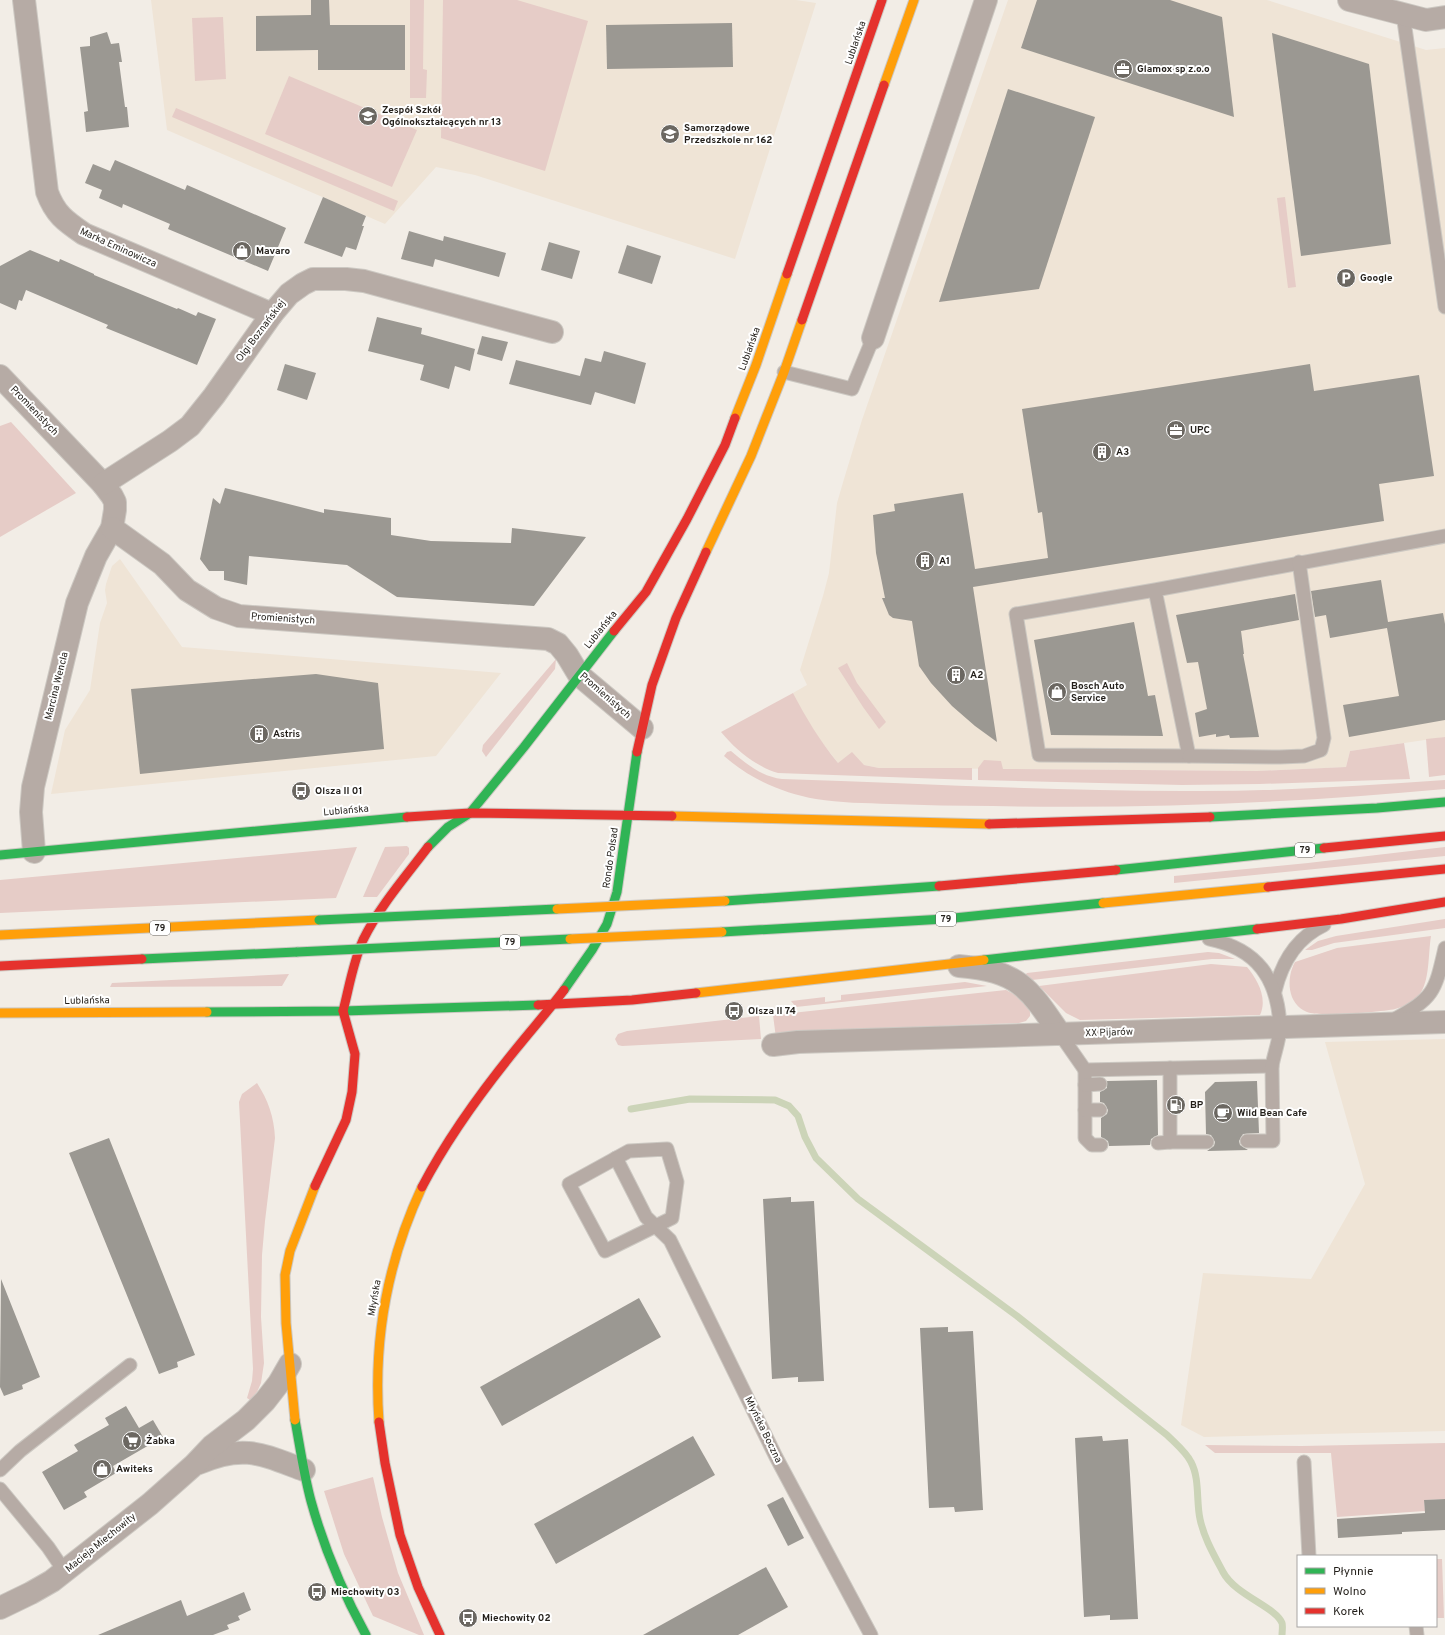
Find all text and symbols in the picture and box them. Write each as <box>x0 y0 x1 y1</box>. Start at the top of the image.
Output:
street label: Lublańska <box>842 19 870 67</box>
office icon: Glamox sp z.o.o <box>1112 58 1134 80</box>
place label: Glamox sp z.o.o <box>1137 63 1210 76</box>
place label: Zespół Szkół Ogólnokształcących nr 13 <box>382 104 501 129</box>
school or university icon: Zespół Szkół Ogólnokształcących nr 13 <box>357 105 379 127</box>
place label: Samorządowe Przedszkole nr 162 <box>684 122 772 147</box>
school or university icon: Samorządowe Przedszkole nr 162 <box>659 123 681 145</box>
street label: Marka Eminowicza <box>78 225 158 271</box>
shop icon: Mavaro <box>231 240 253 262</box>
place label: Mavaro <box>256 245 290 258</box>
parking icon: Google <box>1335 267 1357 289</box>
place label: Google <box>1360 272 1393 285</box>
street label: Olgi Boznańskiej <box>233 297 289 365</box>
street label: Lublańska <box>736 325 764 373</box>
street label: Promienistych <box>7 383 61 439</box>
office icon: UPC <box>1165 419 1187 441</box>
place label: UPC <box>1190 424 1210 437</box>
building icon: A3 <box>1091 441 1113 463</box>
place label: A3 <box>1116 446 1129 459</box>
building icon: A1 <box>914 550 936 572</box>
place label: A1 <box>939 555 950 568</box>
street label: Lublańska <box>582 608 620 652</box>
street label: Promienistych <box>251 610 315 628</box>
street label: Marcina Wencla <box>42 651 72 721</box>
building icon: A2 <box>945 664 967 686</box>
place label: A2 <box>970 669 983 682</box>
street label: Promienistych <box>577 670 633 722</box>
place label: Bosch Auto Service <box>1071 680 1125 705</box>
shop icon: Bosch Auto Service <box>1046 681 1068 703</box>
building icon: Astris <box>248 723 270 745</box>
place label: Astris <box>273 728 300 741</box>
bus stop icon: Olsza II 01 <box>290 780 312 802</box>
place label: Olsza II 01 <box>315 785 362 798</box>
street label: Lublańska <box>323 803 369 819</box>
street label: Rondo Polsad <box>600 827 622 889</box>
road number: 79 <box>1295 843 1315 857</box>
road number: 79 <box>936 912 956 926</box>
road number: 79 <box>150 921 170 935</box>
road number: 79 <box>500 935 520 949</box>
street label: Lublańska <box>64 994 110 1008</box>
bus stop icon: Olsza II 74 <box>723 1000 745 1022</box>
place label: Olsza II 74 <box>748 1005 796 1018</box>
street label: XX Pijarów <box>1085 1026 1133 1040</box>
fuel station icon: BP <box>1165 1094 1187 1116</box>
place label: BP <box>1190 1099 1204 1112</box>
cafe icon: Wild Bean Cafe <box>1212 1102 1234 1124</box>
place label: Wild Bean Cafe <box>1237 1107 1307 1120</box>
street label: Młyńska <box>365 1279 385 1317</box>
street label: Młyńska Boczna <box>741 1395 785 1465</box>
supermarket icon: Żabka <box>121 1430 143 1452</box>
place label: Żabka <box>146 1434 175 1448</box>
shop icon: Awiteks <box>91 1458 113 1480</box>
place label: Awiteks <box>116 1463 153 1476</box>
street label: Macieja Miechowity <box>63 1511 139 1575</box>
legend <box>1297 1555 1437 1627</box>
text: Płynnie <box>1333 1564 1373 1580</box>
bus stop icon: Miechowity 03 <box>306 1581 328 1603</box>
text: Wolno <box>1333 1584 1367 1600</box>
place label: Miechowity 03 <box>331 1586 399 1599</box>
text: Korek <box>1333 1604 1364 1620</box>
bus stop icon: Miechowity 02 <box>457 1607 479 1629</box>
place label: Miechowity 02 <box>482 1612 551 1625</box>

